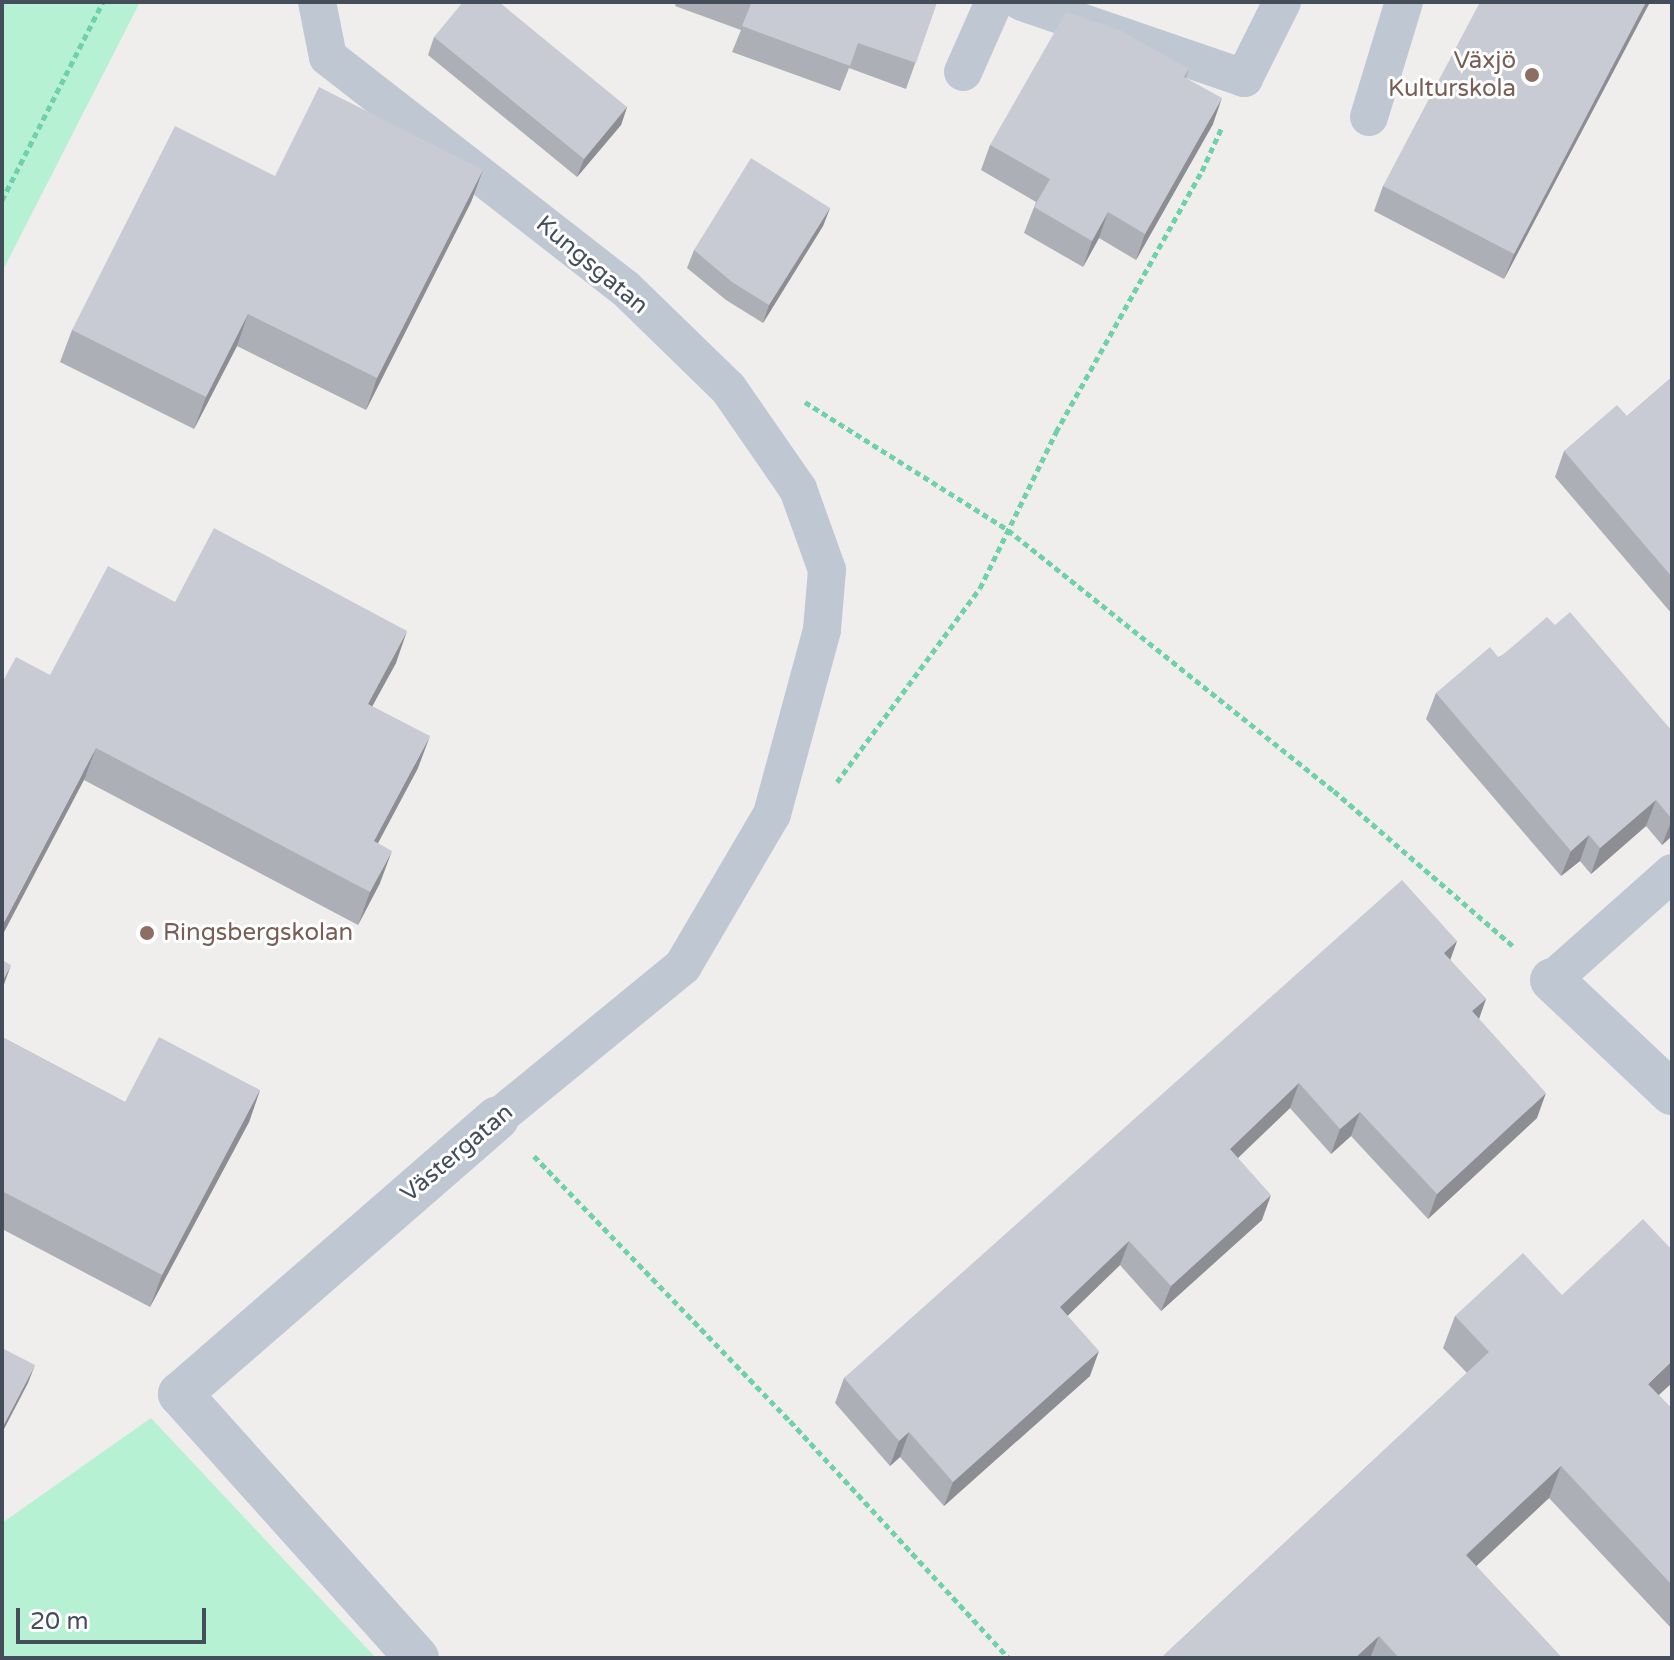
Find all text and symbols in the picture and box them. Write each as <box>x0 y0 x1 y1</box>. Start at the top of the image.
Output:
place label: Växjö Kulturskola <box>1388 47 1516 103</box>
marker: Växjö Kulturskola <box>1523 66 1541 84</box>
street label: Kungsgatan <box>530 210 654 320</box>
place label: Ringsbergskolan <box>163 919 353 947</box>
marker: Ringsbergskolan <box>138 924 156 942</box>
street label: Västergatan <box>395 1098 519 1208</box>
scale bar <box>20 1592 210 1642</box>
text: 20 m <box>30 1607 88 1636</box>

